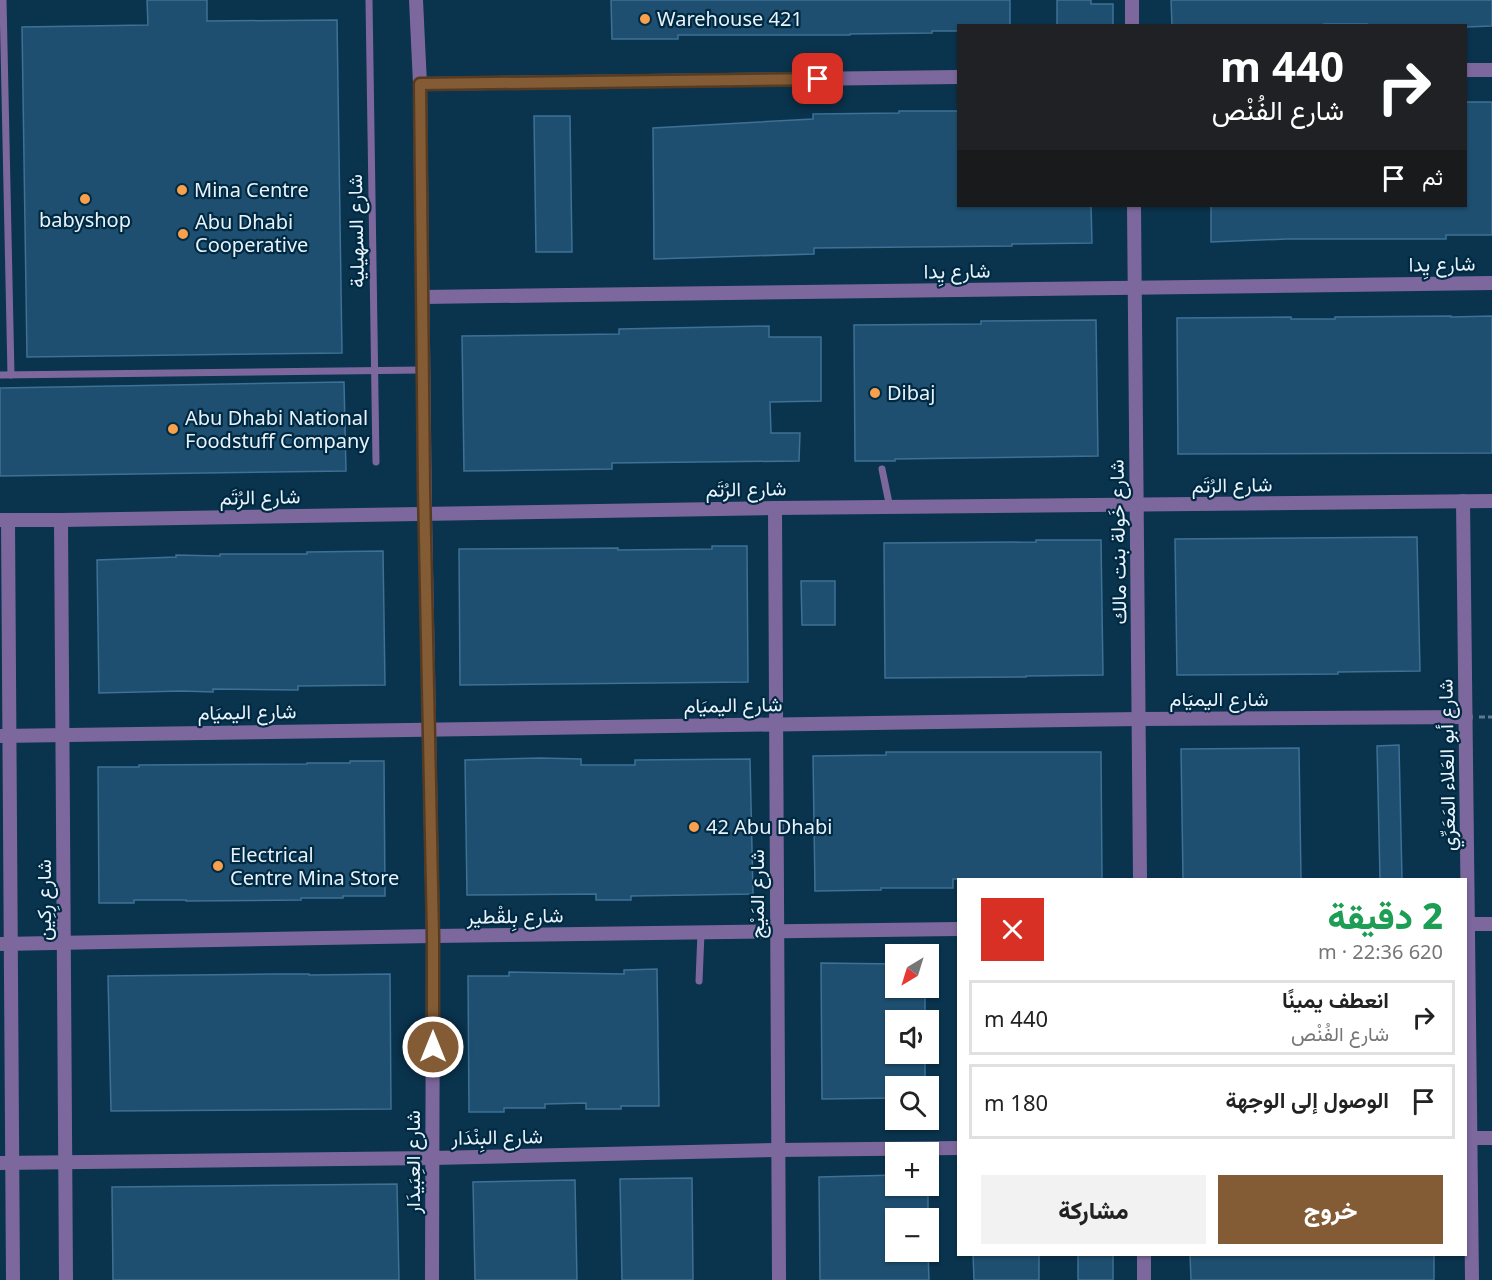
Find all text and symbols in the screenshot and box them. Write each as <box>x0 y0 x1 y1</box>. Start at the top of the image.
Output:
place label: Warehouse 421 <box>657 5 803 32</box>
marker: Warehouse 421 <box>638 12 652 26</box>
text: 440 m <box>1220 37 1344 94</box>
icon: right <box>1365 48 1443 126</box>
pin <box>792 53 843 104</box>
icon: arrive <box>801 62 834 95</box>
text: شارع الفُنْص <box>1212 91 1344 128</box>
text: ثم <box>1422 161 1443 191</box>
icon: arrive <box>1377 162 1410 195</box>
street label: شارع السهيلية <box>341 174 371 288</box>
place label: Mina Centre <box>194 176 309 203</box>
marker: Mina Centre <box>175 183 189 197</box>
marker: babyshop <box>78 192 92 206</box>
place label: babyshop <box>39 206 131 233</box>
place label: Abu Dhabi Cooperative <box>195 208 308 258</box>
marker: Abu Dhabi Cooperative <box>176 227 190 241</box>
street label: شارع يِدا <box>1408 249 1476 280</box>
street label: شارع يِدا <box>923 256 991 287</box>
place label: Dibaj <box>887 379 935 406</box>
marker: Dibaj <box>868 386 882 400</box>
place label: Abu Dhabi National Foodstuff Company <box>185 404 370 454</box>
marker: Abu Dhabi National Foodstuff Company <box>166 422 180 436</box>
street label: شارع خَولة بنت مالك <box>1103 459 1133 625</box>
street label: شارع الرُتَم <box>1191 470 1273 500</box>
street label: شارع الرُتَم <box>705 474 787 504</box>
street label: شارع الرُتَم <box>219 482 301 512</box>
street label: شارع أبو العَلاء المَعَرِّي <box>1431 679 1466 851</box>
street label: شارع اليميَام <box>1170 685 1268 713</box>
street label: شارع اليميَام <box>683 690 783 720</box>
street label: شارع اليميَام <box>197 697 297 727</box>
place label: 42 Abu Dhabi <box>706 813 832 840</box>
marker: 42 Abu Dhabi <box>687 820 701 834</box>
place label: Electrical Centre Mina Store <box>230 841 399 891</box>
street label: شارع المَيْج <box>743 849 771 939</box>
street label: شارع رِكِين <box>30 859 60 941</box>
marker: Electrical Centre Mina Store <box>211 859 225 873</box>
text: 2 دقيقة <box>1328 891 1443 940</box>
button: close <box>981 898 1044 961</box>
street label: شارع بِلقْطير <box>465 901 564 932</box>
text: 620 m · 22:36 <box>1318 938 1443 965</box>
north arrow <box>885 944 939 998</box>
map controls <box>885 944 939 1262</box>
text: انعطف يمينًا <box>1282 984 1389 1014</box>
icon: right <box>1407 1001 1440 1034</box>
text: 440 m <box>984 1003 1048 1033</box>
button: sound <box>885 1010 939 1064</box>
position arrow <box>401 1015 465 1079</box>
text: شارع الفُنْص <box>1291 1020 1389 1047</box>
button: search <box>885 1076 939 1130</box>
text: الوصول إلى الوجهة <box>1225 1084 1389 1114</box>
icon: arrive <box>1407 1085 1440 1118</box>
text: 180 m <box>984 1087 1048 1117</box>
street label: شارع العِبَيدَار <box>399 1110 427 1215</box>
street label: شارع البِنْدَار <box>450 1122 543 1153</box>
button: + <box>885 1142 939 1196</box>
button: مشاركة <box>981 1175 1206 1244</box>
button: خروج <box>1218 1175 1443 1244</box>
button: − <box>885 1208 939 1262</box>

